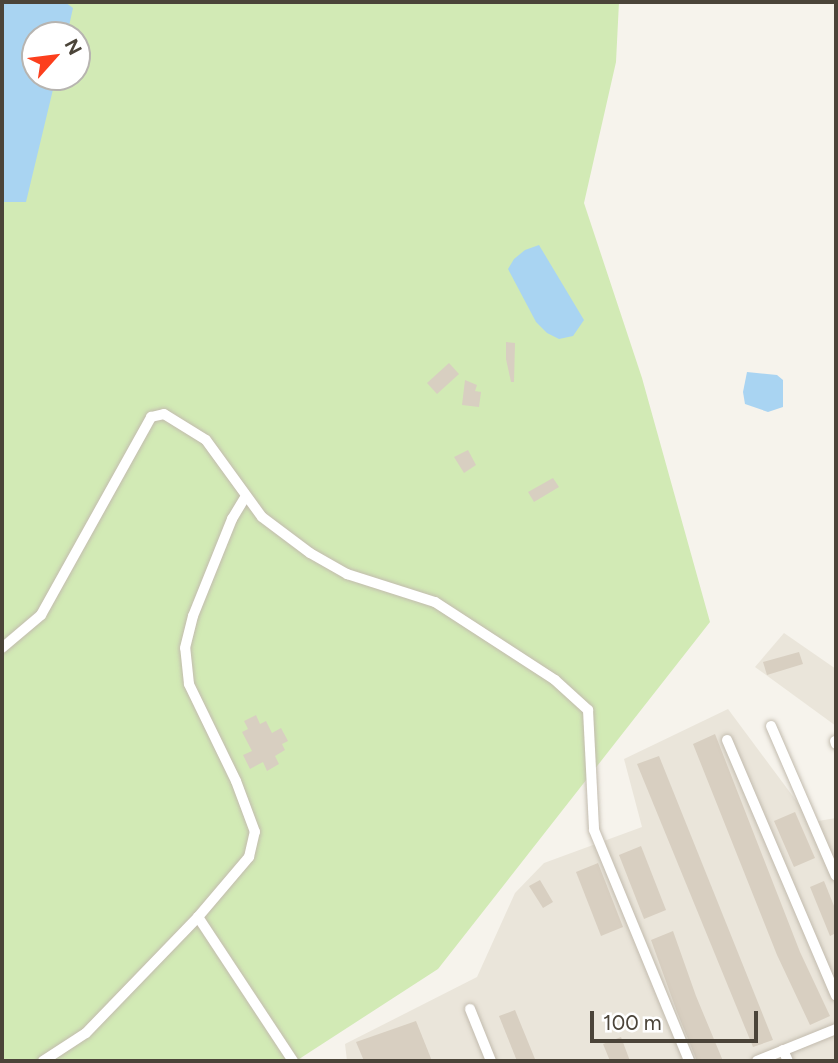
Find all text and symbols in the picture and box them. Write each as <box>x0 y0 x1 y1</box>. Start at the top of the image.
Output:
north arrow <box>21 21 91 91</box>
text: N <box>60 35 87 59</box>
scale bar <box>593 996 761 1040</box>
text: 100 m <box>603 1010 662 1035</box>

